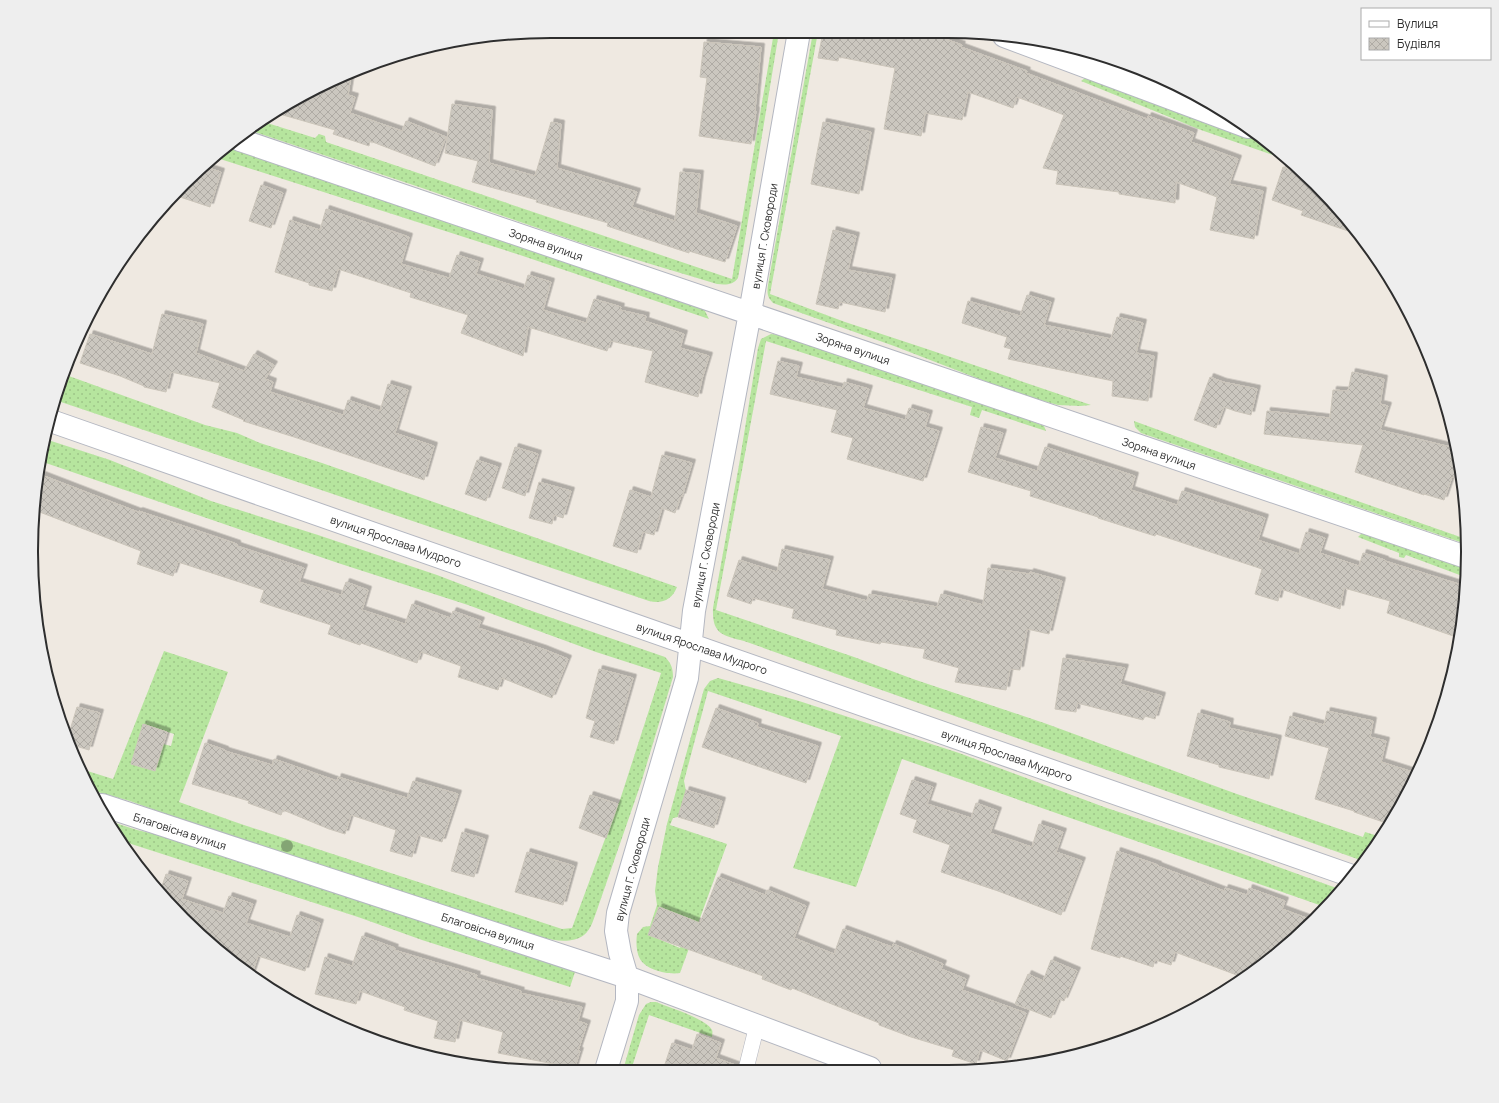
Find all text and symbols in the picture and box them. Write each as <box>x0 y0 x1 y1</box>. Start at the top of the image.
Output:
legend <box>1361 8 1491 60</box>
text: Вулиця <box>1397 15 1438 32</box>
text: Будівля <box>1397 35 1440 52</box>
street label: вулиця Г. Сковороди <box>747 182 781 290</box>
street label: Зоряна вулиця <box>507 224 585 264</box>
street label: Зоряна вулиця <box>814 328 892 368</box>
street label: Зоряна вулиця <box>1120 433 1198 473</box>
street label: вулиця Г. Сковороди <box>687 501 723 609</box>
street label: вулиця Ярослава Мудрого <box>329 512 464 571</box>
street label: вулиця Ярослава Мудрого <box>635 619 770 678</box>
street label: вулиця Ярослава Мудрого <box>940 726 1075 785</box>
street label: Благовісна вулиця <box>132 809 228 853</box>
street label: вулиця Г. Сковороди <box>611 815 653 923</box>
street label: Благовісна вулиця <box>440 909 536 953</box>

